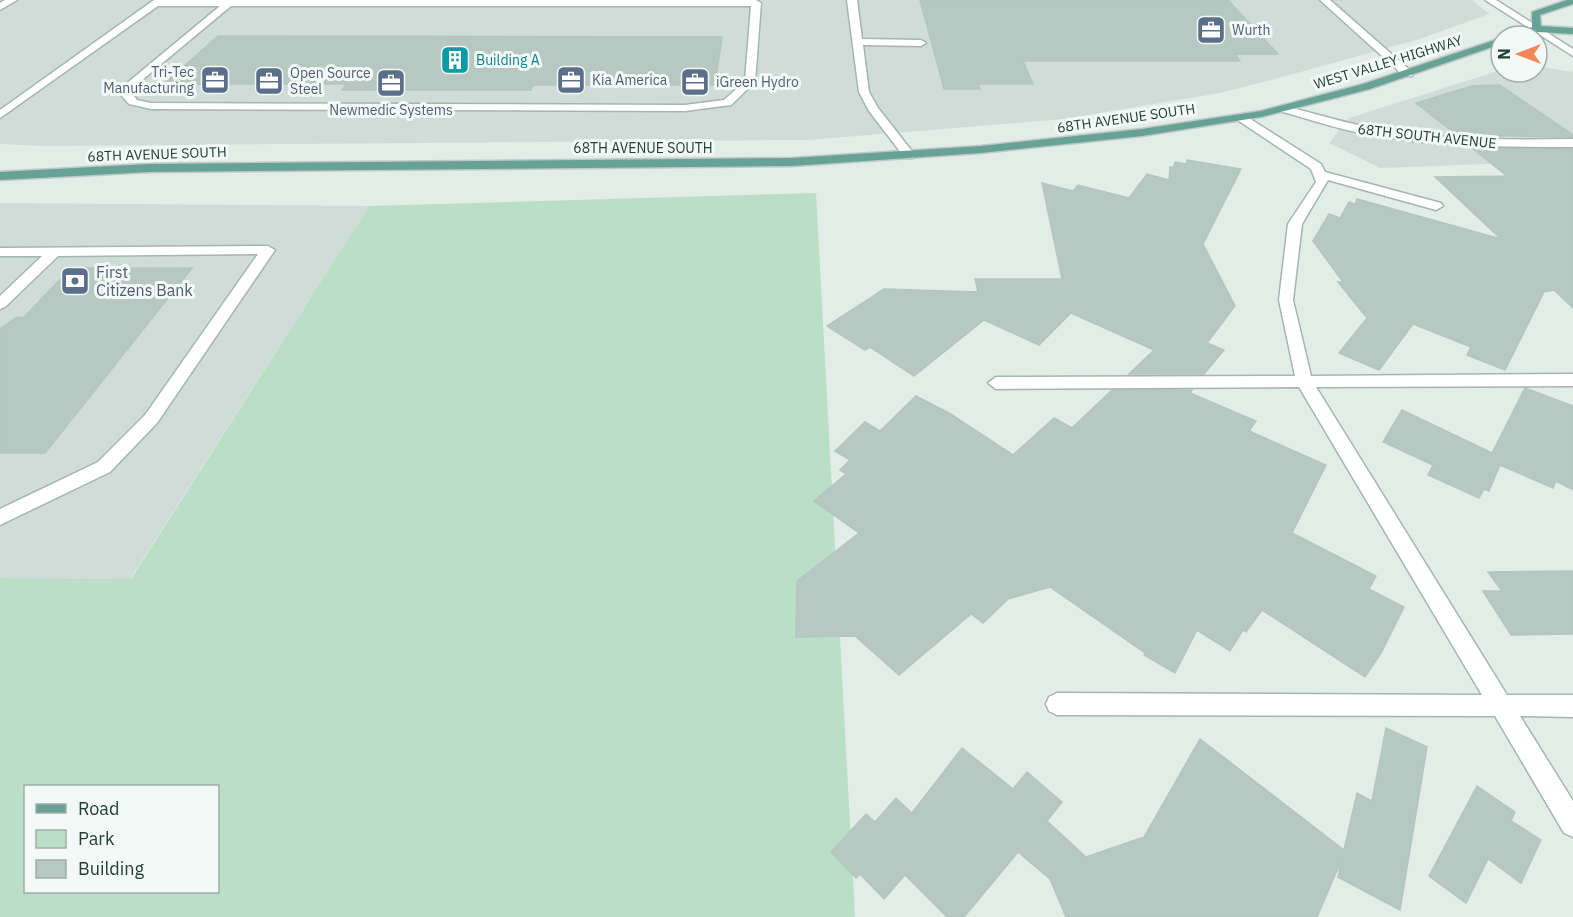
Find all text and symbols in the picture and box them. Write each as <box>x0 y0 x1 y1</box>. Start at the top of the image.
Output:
office icon: Wurth <box>1195 14 1227 46</box>
place label: Wurth <box>1232 21 1270 39</box>
north arrow <box>1489 24 1549 84</box>
street label: WEST VALLEY HIGHWAY <box>1312 31 1465 93</box>
building icon: Building A <box>439 44 471 76</box>
text: N <box>1494 48 1514 60</box>
place label: Building A <box>476 51 540 69</box>
place label: Tri-Tec Manufacturing <box>103 63 195 97</box>
office icon: Tri-Tec Manufacturing <box>199 64 231 96</box>
place label: Open Source Steel <box>290 64 371 98</box>
office icon: Kia America <box>555 64 587 96</box>
office icon: Open Source Steel <box>253 65 285 97</box>
office icon: iGreen Hydro <box>679 66 711 98</box>
office icon: Newmedic Systems <box>375 67 407 99</box>
place label: Kia America <box>592 71 668 89</box>
place label: iGreen Hydro <box>716 73 799 91</box>
street label: 68TH AVENUE SOUTH <box>1056 99 1196 137</box>
place label: Newmedic Systems <box>329 101 453 119</box>
street label: 68TH SOUTH AVENUE <box>1357 120 1497 152</box>
street label: 68TH AVENUE SOUTH <box>573 139 713 157</box>
street label: 68TH AVENUE SOUTH <box>87 143 227 165</box>
place label: First Citizens Bank <box>96 262 193 300</box>
bank icon: First Citizens Bank <box>59 265 91 297</box>
legend <box>24 785 219 893</box>
text: Road <box>78 797 119 820</box>
text: Park <box>78 827 115 850</box>
text: Building <box>78 857 145 880</box>

